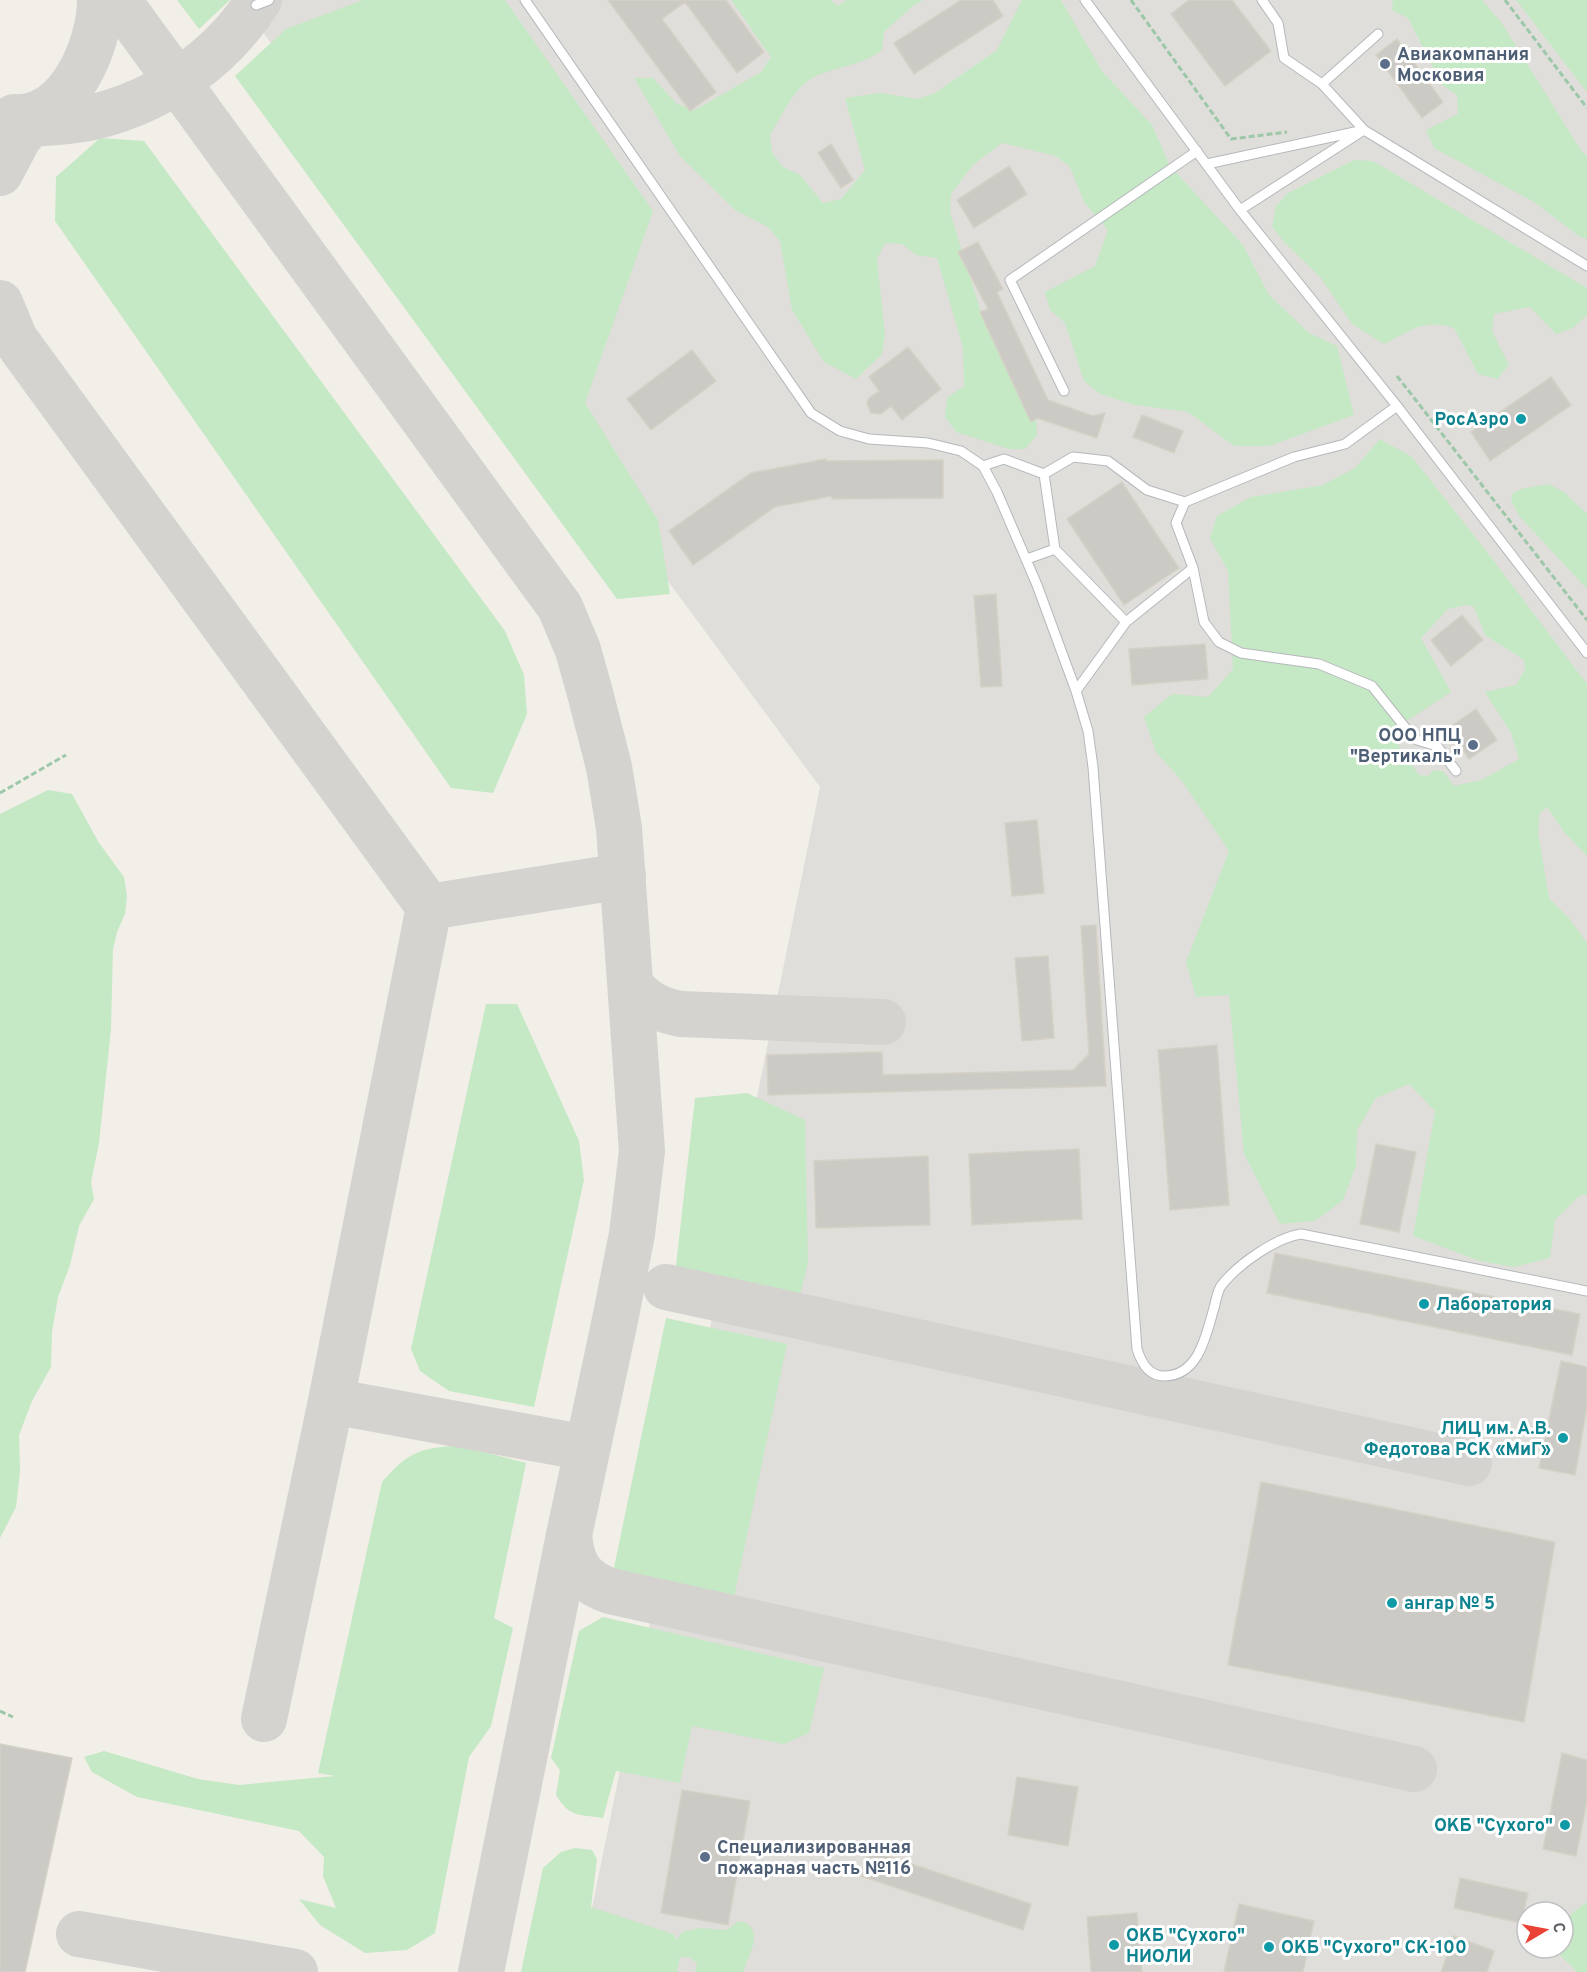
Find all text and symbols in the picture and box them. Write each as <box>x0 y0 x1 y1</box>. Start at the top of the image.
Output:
place label: Авиакомпания Московия <box>1397 44 1529 88</box>
marker: Авиакомпания Московия <box>1378 57 1392 71</box>
place label: РосАэро <box>1434 409 1509 432</box>
marker: РосАэро <box>1514 412 1528 426</box>
place label: ООО НПЦ "Вертикаль" <box>1350 725 1461 769</box>
marker: ООО НПЦ "Вертикаль" <box>1466 738 1480 752</box>
place label: Лаборатория <box>1436 1294 1552 1317</box>
marker: Лаборатория <box>1417 1297 1431 1311</box>
place label: ЛИЦ им. А.В. Федотова РСК «МиГ» <box>1364 1418 1551 1462</box>
marker: ЛИЦ им. А.В. Федотова РСК «МиГ» <box>1556 1431 1570 1445</box>
place label: ангар № 5 <box>1404 1593 1495 1616</box>
marker: ангар № 5 <box>1385 1596 1399 1610</box>
place label: ОКБ "Сухого" <box>1434 1815 1553 1838</box>
marker: ОКБ "Сухого" <box>1558 1818 1572 1832</box>
place label: Специализированная пожарная часть №116 <box>717 1837 911 1881</box>
marker: Специализированная пожарная часть №116 <box>698 1850 712 1864</box>
north arrow <box>1515 1900 1575 1960</box>
text: С <box>1547 1921 1569 1935</box>
place label: ОКБ "Сухого" НИОЛИ <box>1126 1925 1245 1969</box>
place label: ОКБ "Сухого" СК-100 <box>1281 1937 1467 1960</box>
marker: ОКБ "Сухого" НИОЛИ <box>1107 1938 1121 1952</box>
marker: ОКБ "Сухого" СК-100 <box>1262 1940 1276 1954</box>

